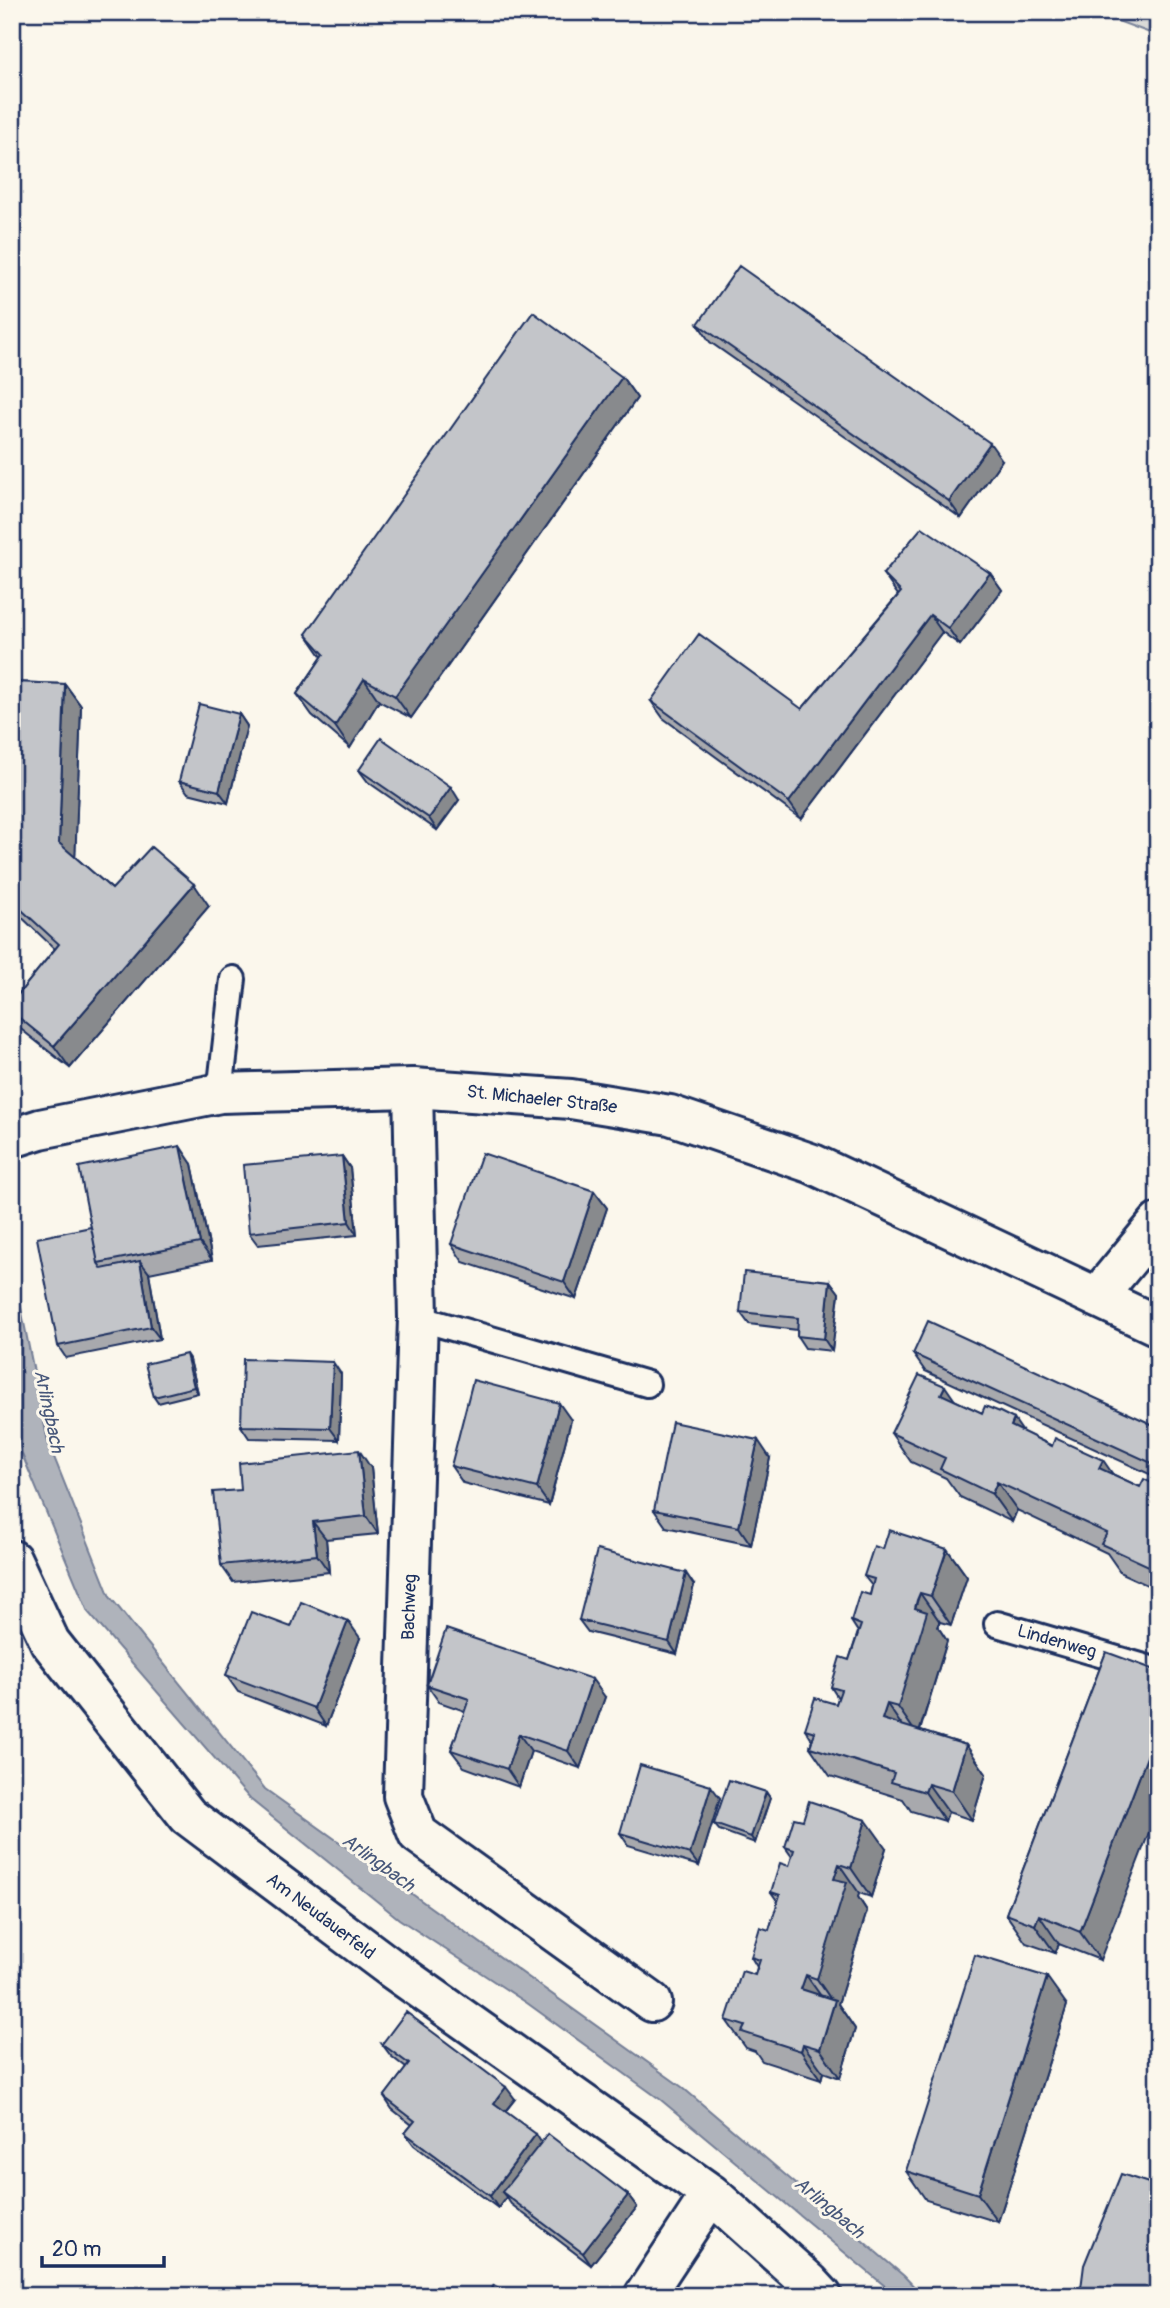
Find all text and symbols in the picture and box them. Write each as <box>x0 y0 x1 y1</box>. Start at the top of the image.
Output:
street label: St. Michaeler Straße <box>466 1080 619 1119</box>
water label: Arlingbach <box>29 1368 70 1456</box>
street label: Bachweg <box>397 1574 422 1641</box>
street label: Lindenweg <box>1015 1619 1099 1664</box>
water label: Arlingbach <box>337 1828 420 1898</box>
street label: Am Neudauerfeld <box>262 1868 380 1965</box>
water label: Arlingbach <box>790 2172 870 2245</box>
scale bar <box>42 2224 164 2268</box>
text: 20 m <box>52 2236 101 2263</box>

